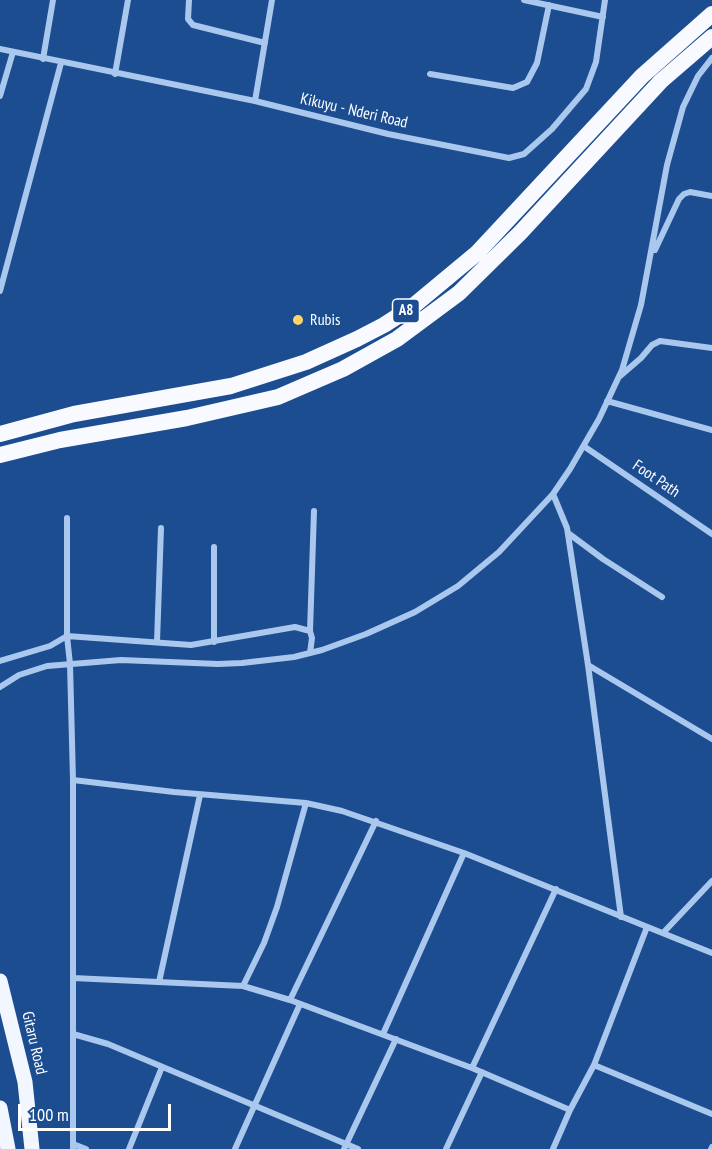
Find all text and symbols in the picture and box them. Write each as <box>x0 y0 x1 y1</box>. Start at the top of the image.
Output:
street label: Kikuyu - Nderi Road <box>298 89 410 133</box>
road number: A8 <box>392 299 420 323</box>
place label: Rubis <box>310 310 340 330</box>
marker: Rubis <box>291 313 305 327</box>
street label: Foot Path <box>629 456 683 502</box>
street label: Gitaru Road <box>17 1010 51 1076</box>
scale bar <box>21 1092 174 1130</box>
text: 100 m <box>29 1103 69 1126</box>

